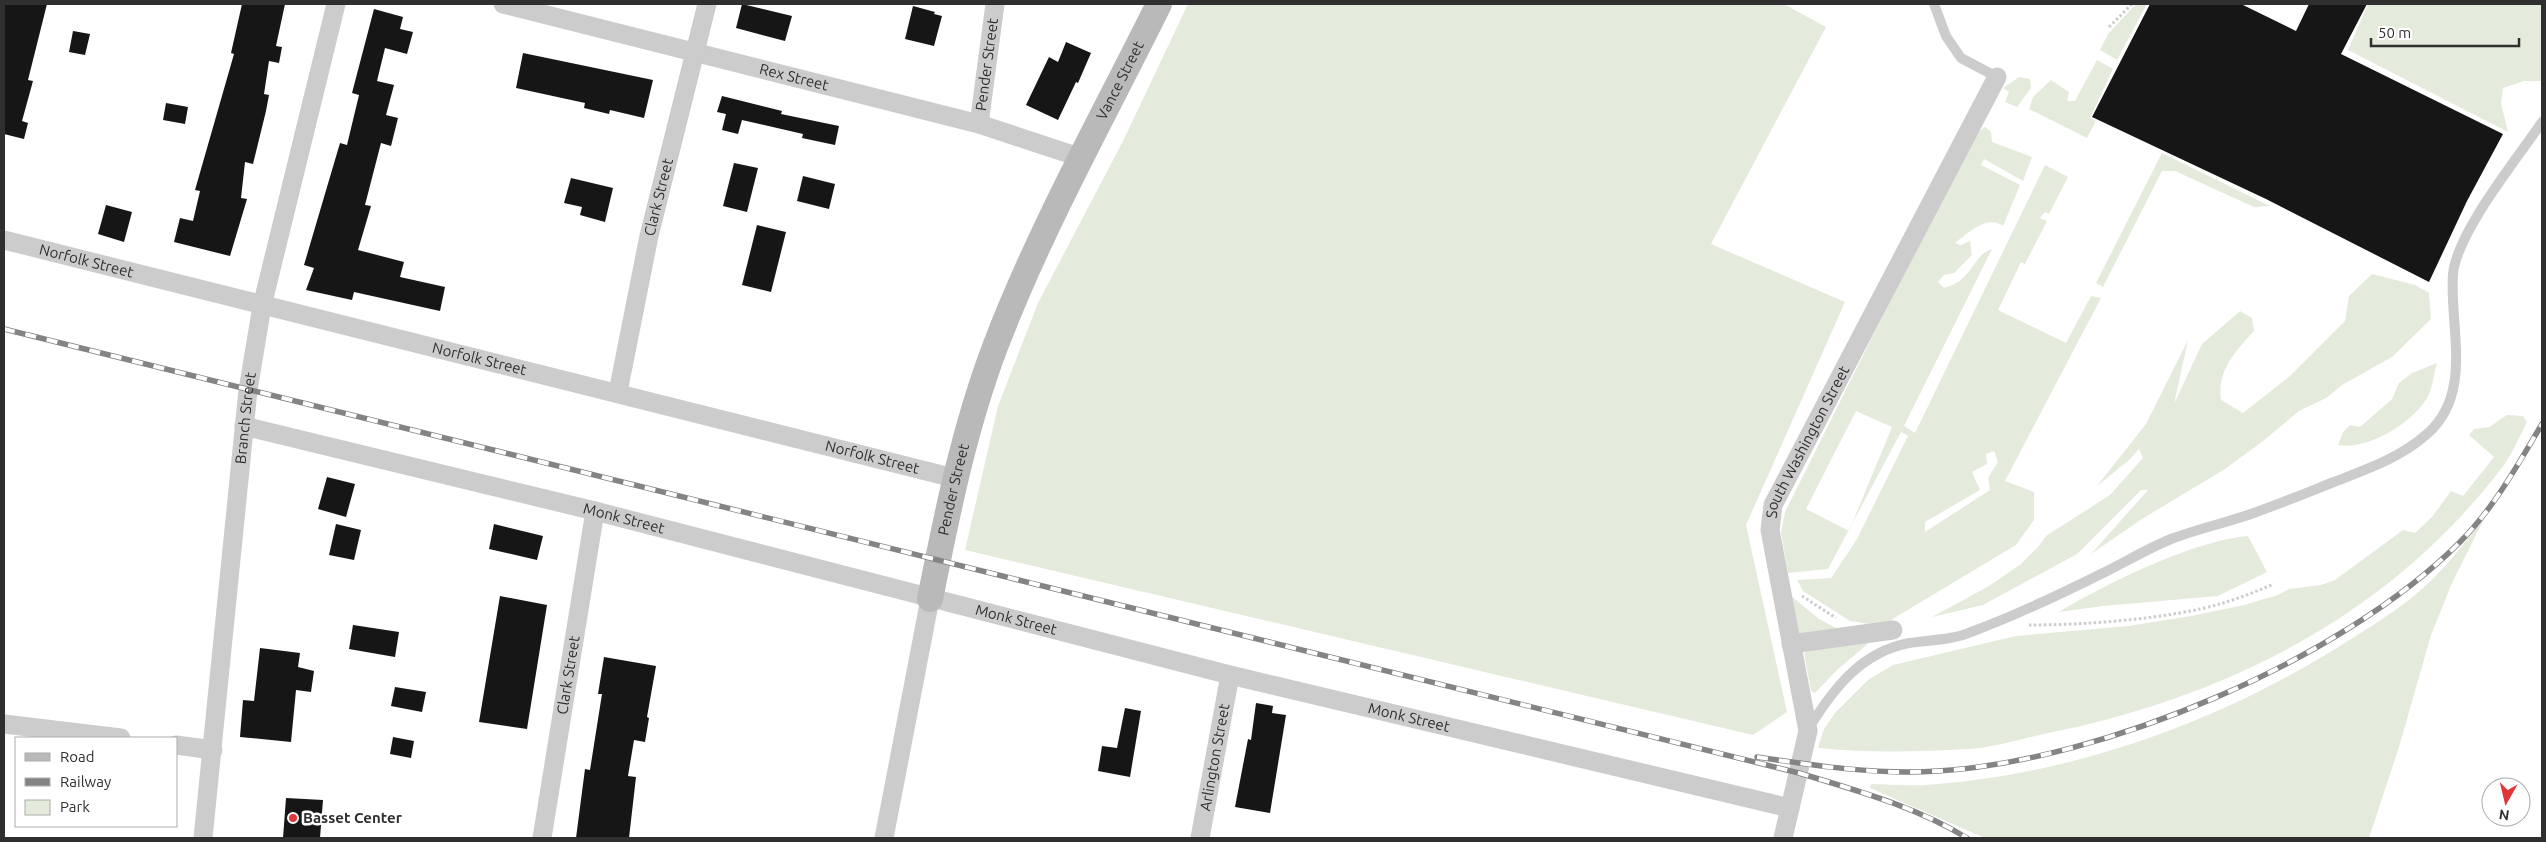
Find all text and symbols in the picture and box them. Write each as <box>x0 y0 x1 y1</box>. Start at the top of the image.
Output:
scale bar <box>2371 15 2518 47</box>
street label: Pender Street <box>972 17 1001 112</box>
text: 50 m <box>2378 24 2411 41</box>
street label: Vance Street <box>1093 38 1147 123</box>
street label: Rex Street <box>758 60 830 94</box>
street label: Clark Street <box>640 156 676 238</box>
street label: Norfolk Street <box>38 240 135 281</box>
street label: Norfolk Street <box>431 339 528 378</box>
street label: South Washington Street <box>1762 363 1852 519</box>
street label: Branch Street <box>232 371 259 465</box>
street label: Norfolk Street <box>824 437 921 477</box>
street label: Pender Street <box>934 442 972 537</box>
street label: Monk Street <box>582 499 667 537</box>
street label: Monk Street <box>974 601 1059 638</box>
street label: Clark Street <box>553 634 583 716</box>
street label: Monk Street <box>1367 699 1452 735</box>
street label: Arlington Street <box>1196 702 1233 812</box>
legend <box>15 737 178 827</box>
text: Road <box>60 748 95 765</box>
text: Railway <box>60 773 111 790</box>
north arrow <box>2481 777 2531 827</box>
text: Park <box>60 798 90 815</box>
text: N <box>2498 806 2510 824</box>
place label: Basset Center <box>303 809 403 826</box>
marker: Basset Center <box>287 812 299 824</box>

